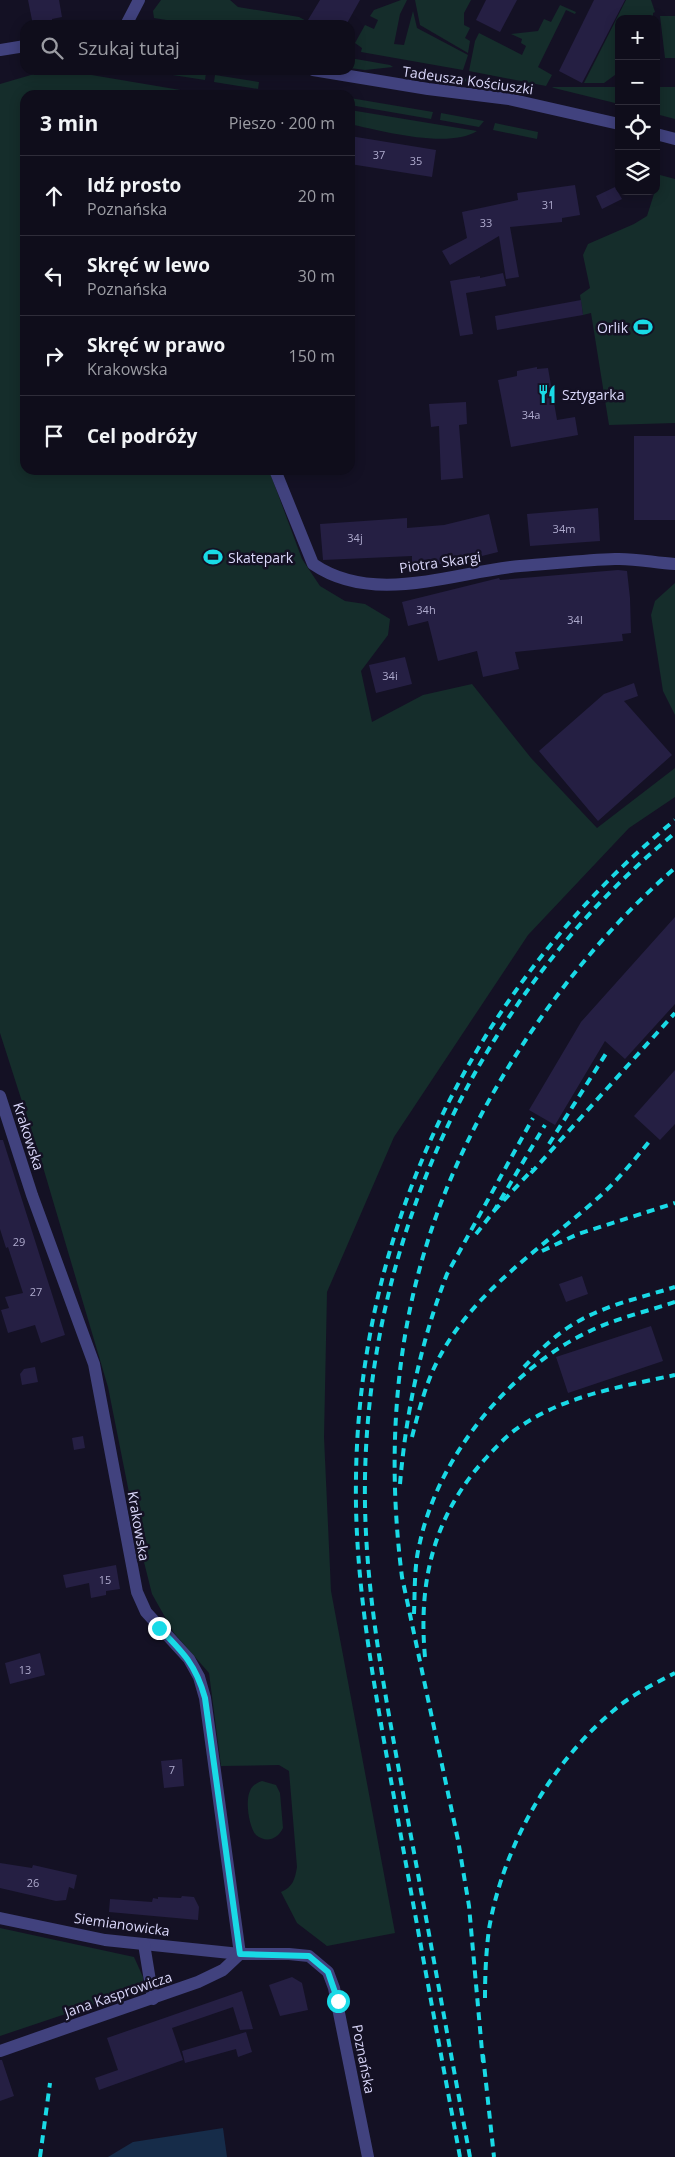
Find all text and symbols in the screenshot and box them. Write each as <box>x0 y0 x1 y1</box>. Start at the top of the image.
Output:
map controls <box>615 15 660 195</box>
button: + <box>615 15 660 60</box>
search box <box>20 20 355 75</box>
icon: search <box>38 34 66 62</box>
text: Szukaj tutaj <box>78 35 180 61</box>
button: − <box>615 60 660 105</box>
street label: Tadeusza Kościuszki <box>401 61 535 99</box>
button: locate <box>615 105 660 150</box>
text: 3 min <box>40 109 98 137</box>
text: Pieszo · 200 m <box>229 112 335 134</box>
house number: 37 <box>373 147 385 162</box>
button: layers <box>615 150 660 195</box>
house number: 35 <box>410 153 422 168</box>
text: Idź prosto <box>87 172 181 198</box>
icon: ahead <box>40 182 68 210</box>
text: 20 m <box>298 185 335 207</box>
house number: 31 <box>542 197 554 212</box>
text: Poznańska <box>87 198 167 220</box>
house number: 33 <box>480 215 492 230</box>
text: Skręć w lewo <box>87 252 210 278</box>
icon: left <box>40 262 68 290</box>
text: 30 m <box>298 265 335 287</box>
text: Poznańska <box>87 278 167 300</box>
sports icon: Orlik <box>632 316 654 338</box>
place label: Orlik <box>597 318 629 337</box>
text: Skręć w prawo <box>87 332 225 358</box>
icon: right <box>40 342 68 370</box>
text: 150 m <box>289 345 335 367</box>
text: Krakowska <box>87 358 168 380</box>
restaurant icon: Sztygarka <box>536 383 558 405</box>
place label: Sztygarka <box>562 385 624 404</box>
house number: 34a <box>522 407 540 422</box>
icon: arrive <box>40 422 68 450</box>
text: Cel podróży <box>87 423 197 449</box>
house number: 34m <box>553 521 575 536</box>
house number: 34j <box>347 530 363 545</box>
sports icon: Skatepark <box>202 546 224 568</box>
street label: Piotra Skargi <box>398 547 482 577</box>
place label: Skatepark <box>228 548 294 567</box>
house number: 34h <box>416 602 436 617</box>
house number: 34l <box>567 612 583 627</box>
house number: 34i <box>382 668 398 683</box>
street label: Krakowska <box>9 1100 49 1172</box>
house number: 29 <box>13 1234 25 1249</box>
house number: 27 <box>30 1284 42 1299</box>
street label: Krakowska <box>124 1490 154 1562</box>
house number: 15 <box>99 1572 111 1587</box>
route end <box>148 1617 171 1640</box>
house number: 13 <box>19 1662 31 1677</box>
house number: 7 <box>169 1762 175 1777</box>
house number: 26 <box>27 1875 39 1890</box>
street label: Siemianowicka <box>73 1908 171 1940</box>
street label: Jana Kasprowicza <box>60 1967 174 2022</box>
route start <box>327 1990 350 2013</box>
street label: Poznańska <box>348 2023 380 2095</box>

